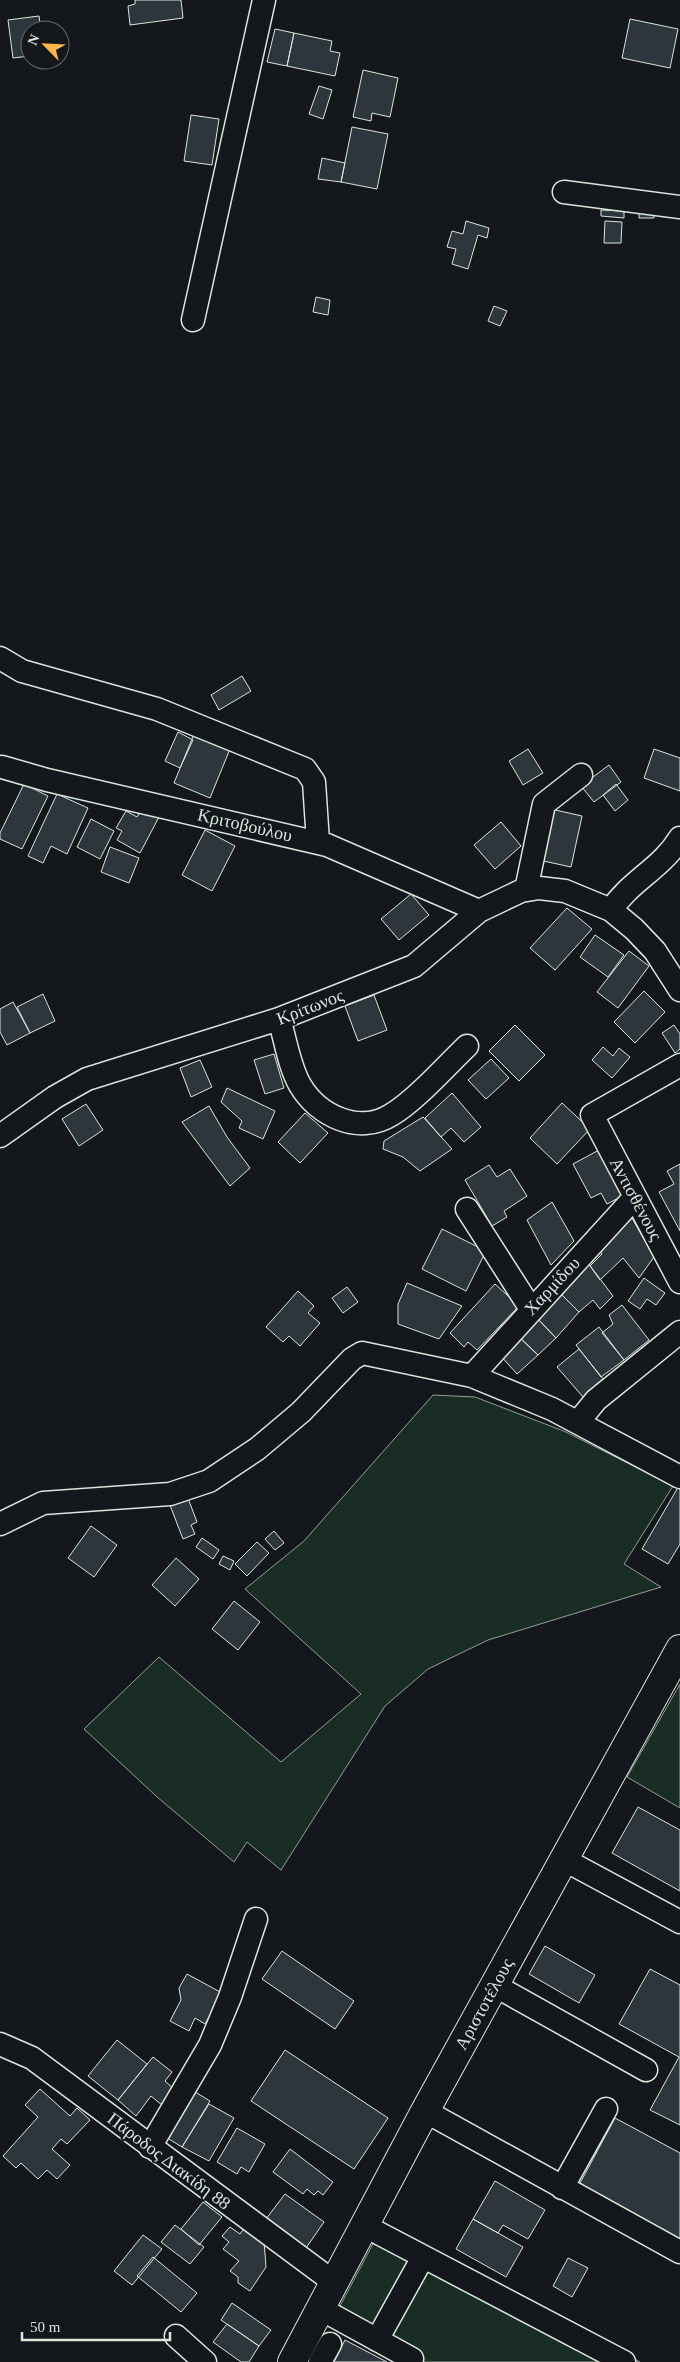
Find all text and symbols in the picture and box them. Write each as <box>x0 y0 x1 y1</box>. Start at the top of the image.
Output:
north arrow <box>20 20 70 70</box>
text: N <box>25 32 42 48</box>
street label: Κριτοβούλου <box>196 804 294 846</box>
street label: Κρίτωνος <box>274 985 346 1029</box>
street label: Αντισθένους <box>606 1154 666 1244</box>
street label: Χαρμίδου <box>520 1253 584 1319</box>
street label: Αριστοτέλους <box>451 1955 517 2053</box>
street label: Πάροδος Διακίδη 88 <box>104 2108 234 2214</box>
scale bar <box>22 2310 170 2342</box>
text: 50 m <box>30 2319 61 2335</box>

